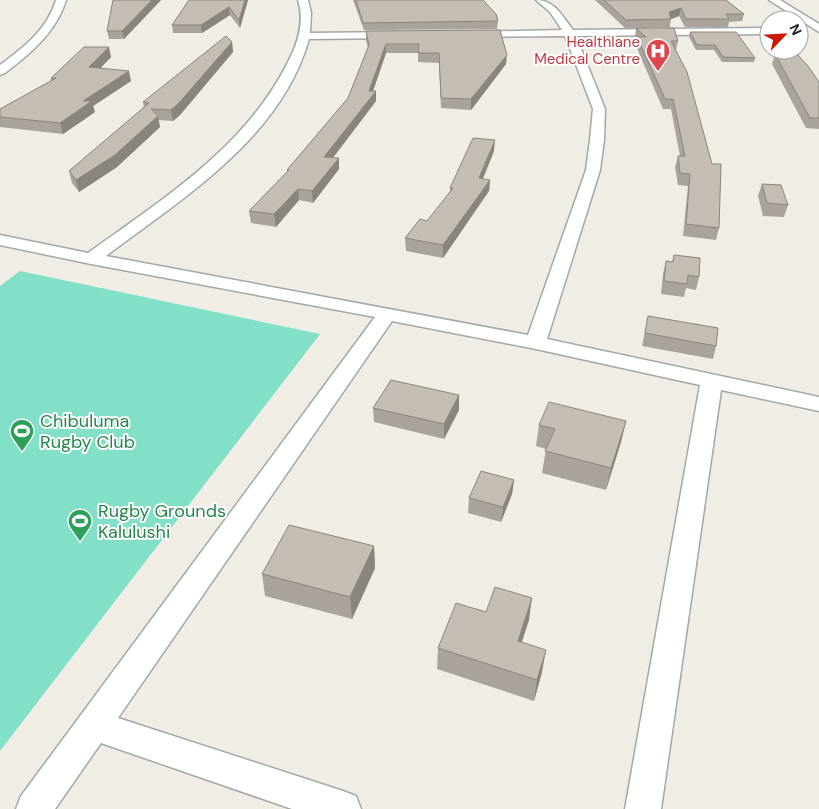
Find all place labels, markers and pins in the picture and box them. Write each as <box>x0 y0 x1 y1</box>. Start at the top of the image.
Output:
place label: Healthlane Medical Centre <box>534 32 640 69</box>
hospital icon: Healthlane Medical Centre <box>645 38 671 72</box>
place label: Chibuluma Rugby Club <box>40 409 135 454</box>
sports icon: Chibuluma Rugby Club <box>9 418 35 452</box>
place label: Rugby Grounds Kalulushi <box>98 499 226 544</box>
sports icon: Rugby Grounds Kalulushi <box>67 508 93 542</box>

